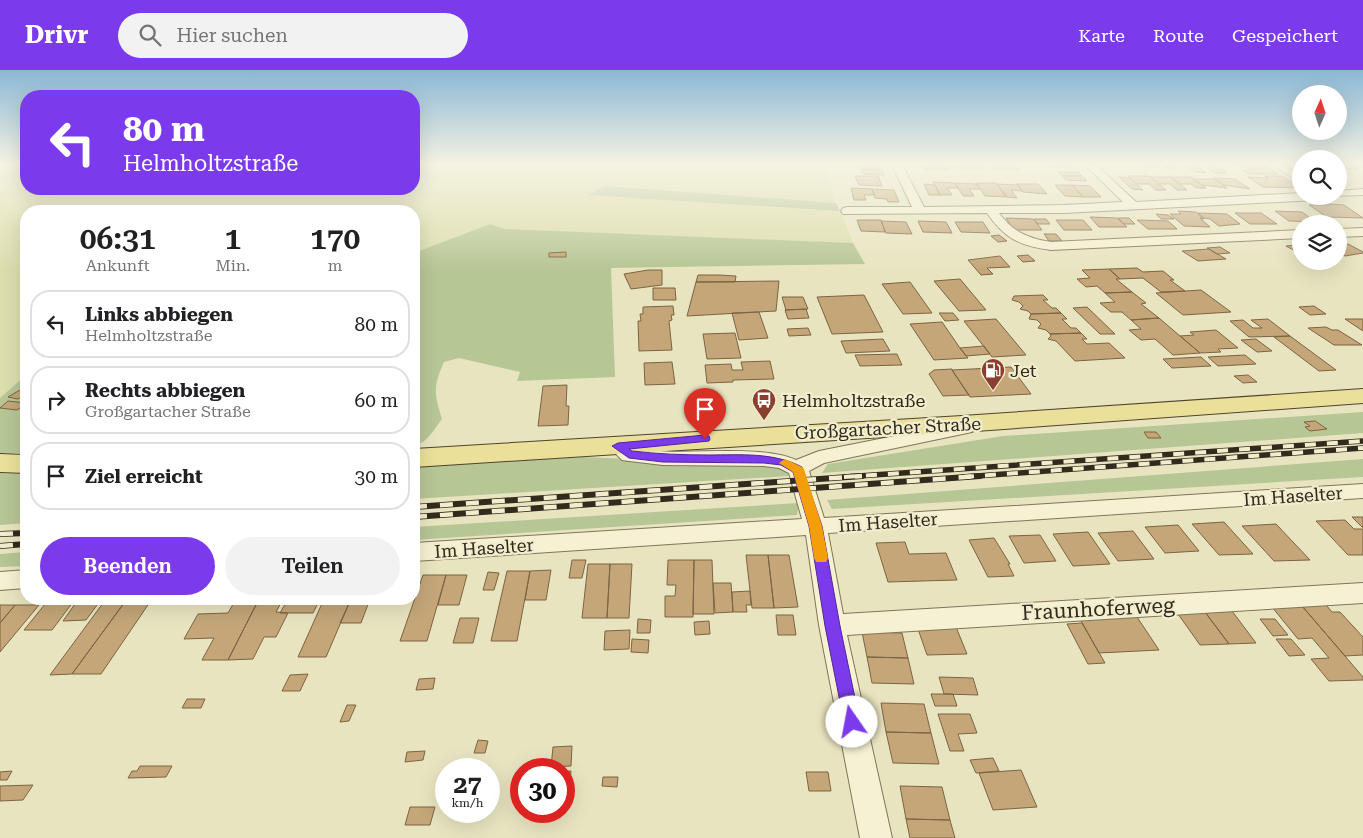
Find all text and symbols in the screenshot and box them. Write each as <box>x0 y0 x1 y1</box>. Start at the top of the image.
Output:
search box <box>118 13 468 58</box>
text: Drivr <box>25 21 88 49</box>
icon: search <box>136 21 164 49</box>
text: Hier suchen <box>176 24 288 47</box>
text: Karte <box>1078 25 1125 46</box>
text: Route <box>1153 25 1204 46</box>
text: Gespeichert <box>1232 25 1338 46</box>
north arrow <box>1292 85 1348 140</box>
map controls <box>1292 85 1347 270</box>
text: 80 m <box>123 109 205 150</box>
icon: left <box>40 110 105 175</box>
button: search <box>1292 150 1347 205</box>
text: Helmholtzstraße <box>123 151 298 176</box>
button: layers <box>1292 215 1347 270</box>
text: 06:31 <box>80 221 156 256</box>
text: 1 <box>224 221 241 256</box>
text: 170 <box>310 221 360 256</box>
text: Ankunft <box>86 256 150 275</box>
text: Min. <box>215 256 250 275</box>
text: m <box>328 256 342 275</box>
text: Links abbiegen <box>85 303 233 326</box>
icon: left <box>42 310 70 338</box>
text: 80 m <box>355 313 398 336</box>
text: Helmholtzstraße <box>85 326 212 345</box>
fuel station icon: Jet <box>980 357 1006 391</box>
place label: Jet <box>1010 360 1037 381</box>
text: Rechts abbiegen <box>85 379 245 402</box>
icon: right <box>42 386 70 414</box>
bus stop icon: Helmholtzstraße <box>751 387 777 421</box>
pin <box>684 388 726 439</box>
text: 60 m <box>355 389 398 412</box>
place label: Helmholtzstraße <box>782 390 925 411</box>
icon: arrive <box>691 395 719 423</box>
text: Großgartacher Straße <box>85 402 251 421</box>
street label: Großgartacher Straße <box>794 413 982 443</box>
icon: arrive <box>42 462 70 490</box>
text: Ziel erreicht <box>85 465 203 488</box>
text: 30 m <box>355 465 398 488</box>
street label: Im Haselter <box>1242 482 1344 510</box>
street label: Im Haselter <box>837 508 939 536</box>
street label: Im Haselter <box>433 534 535 562</box>
button: Beenden <box>40 537 215 595</box>
button: Teilen <box>225 537 400 595</box>
street label: Fraunhoferweg <box>1021 593 1175 625</box>
position arrow <box>825 695 877 747</box>
speed limit sign: 30 <box>510 758 575 823</box>
text: 27 <box>453 770 482 799</box>
text: km/h <box>451 796 484 810</box>

